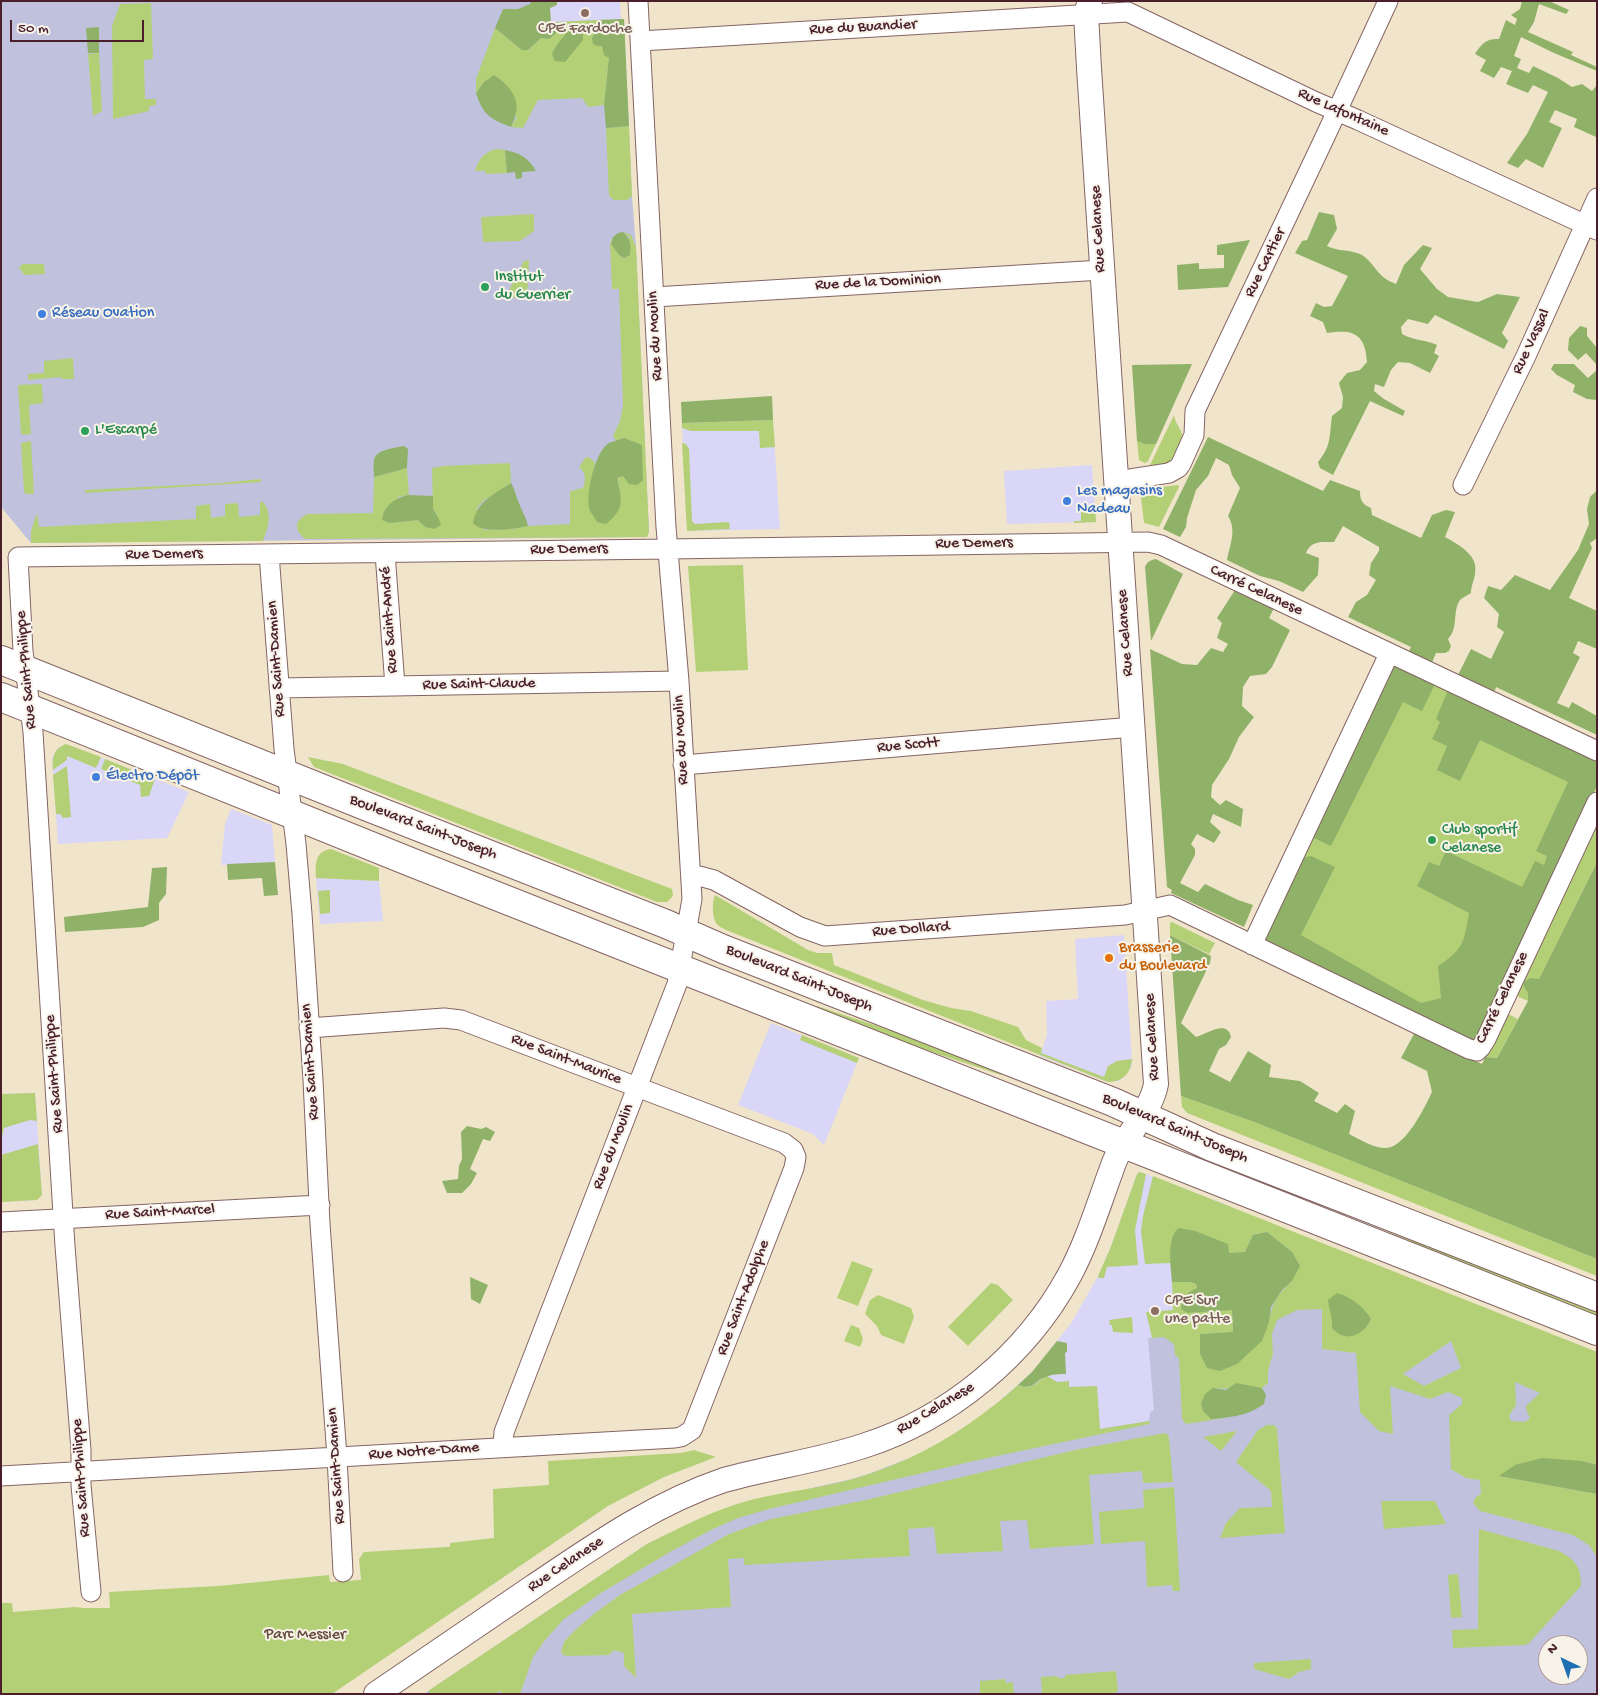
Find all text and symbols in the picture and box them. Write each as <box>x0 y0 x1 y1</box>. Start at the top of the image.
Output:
marker: CPE Fardoche <box>579 7 591 19</box>
scale bar <box>12 10 146 42</box>
street label: Rue du Buandier <box>809 16 917 40</box>
text: 50 m <box>18 20 49 38</box>
place label: CPE Fardoche <box>538 20 632 40</box>
street label: Rue Lafontaine <box>1294 84 1392 142</box>
street label: Rue Celanese <box>1087 185 1111 273</box>
street label: Rue Cartier <box>1241 225 1291 301</box>
place label: Institut du Guerrier <box>495 268 570 306</box>
street label: Rue de la Dominion <box>815 270 941 296</box>
marker: Institut du Guerrier <box>479 281 491 293</box>
street label: Rue du Moulin <box>644 291 668 381</box>
place label: Réseau Ovation <box>52 304 154 324</box>
street label: Rue Vassal <box>1509 306 1555 378</box>
marker: Réseau Ovation <box>36 308 48 320</box>
place label: L'Escarpé <box>95 421 157 441</box>
marker: L'Escarpé <box>79 425 91 437</box>
place label: Les magasins Nadeau <box>1077 482 1162 520</box>
marker: Les magasins Nadeau <box>1061 495 1073 507</box>
street label: Rue Demers <box>935 534 1013 554</box>
street label: Rue Demers <box>530 540 608 560</box>
street label: Rue Demers <box>125 545 203 565</box>
street label: Carré Celanese <box>1207 561 1305 621</box>
street label: Rue Saint-André <box>377 566 403 674</box>
street label: Rue Celanese <box>1113 589 1139 677</box>
street label: Rue Saint-Damien <box>263 600 291 718</box>
street label: Rue Saint-Philippe <box>12 610 42 730</box>
street label: Rue Saint-Claude <box>422 674 536 696</box>
street label: Rue du Moulin <box>670 695 694 785</box>
street label: Rue Scott <box>876 734 940 758</box>
place label: Électro Dépôt <box>106 767 199 787</box>
marker: Électro Dépôt <box>90 771 102 783</box>
street label: Boulevard Saint-Joseph <box>346 791 500 865</box>
place label: Club sportif Celanese <box>1442 821 1517 859</box>
marker: Club sportif Celanese <box>1426 834 1438 846</box>
street label: Rue Dollard <box>872 918 950 942</box>
place label: Brasserie du Boulevard <box>1119 939 1206 977</box>
street label: Boulevard Saint-Joseph <box>723 941 875 1017</box>
street label: Carré Celanese <box>1472 949 1534 1047</box>
marker: Brasserie du Boulevard <box>1103 952 1115 964</box>
street label: Rue Celanese <box>1141 993 1165 1081</box>
street label: Rue Saint-Damien <box>297 1003 325 1121</box>
street label: Rue Saint-Philippe <box>41 1014 69 1134</box>
street label: Rue Saint-Maurice <box>508 1030 624 1090</box>
street label: Boulevard Saint-Joseph <box>1099 1090 1251 1168</box>
street label: Rue du Moulin <box>589 1101 639 1193</box>
street label: Rue Saint-Marcel <box>105 1201 215 1225</box>
street label: Rue Saint-Adolphe <box>713 1238 775 1358</box>
place label: CPE Sur une patte <box>1165 1292 1230 1330</box>
marker: CPE Sur une patte <box>1149 1305 1161 1317</box>
street label: Rue Celanese <box>894 1378 978 1440</box>
street label: Rue Saint-Damien <box>323 1407 351 1525</box>
street label: Rue Saint-Philippe <box>68 1418 96 1538</box>
street label: Rue Notre-Dame <box>368 1439 480 1465</box>
street label: Rue Celanese <box>524 1533 608 1597</box>
park label: Parc Messier <box>264 1626 346 1646</box>
north arrow <box>1538 1635 1588 1685</box>
text: N <box>1544 1640 1562 1659</box>

